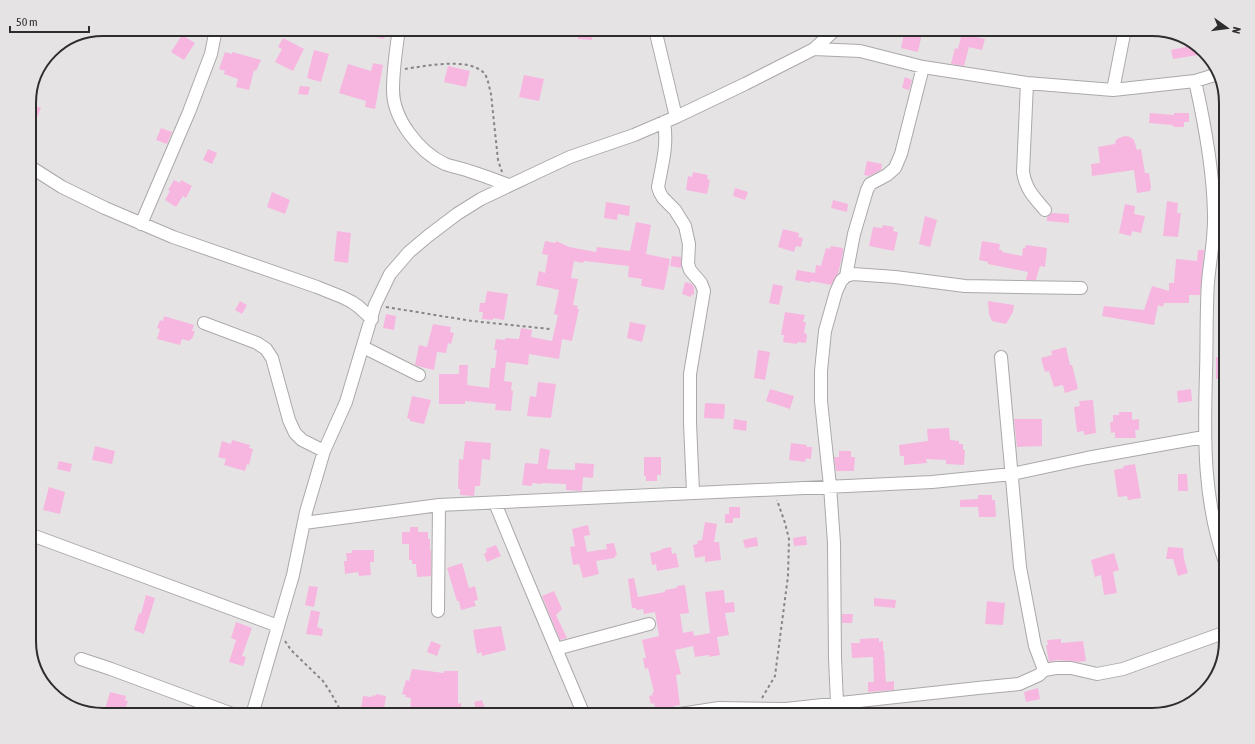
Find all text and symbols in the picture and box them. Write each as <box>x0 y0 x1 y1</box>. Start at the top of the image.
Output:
scale bar <box>10 8 89 34</box>
north arrow <box>1207 8 1247 48</box>
text: 50 m <box>16 15 38 29</box>
text: N <box>1230 26 1243 35</box>

